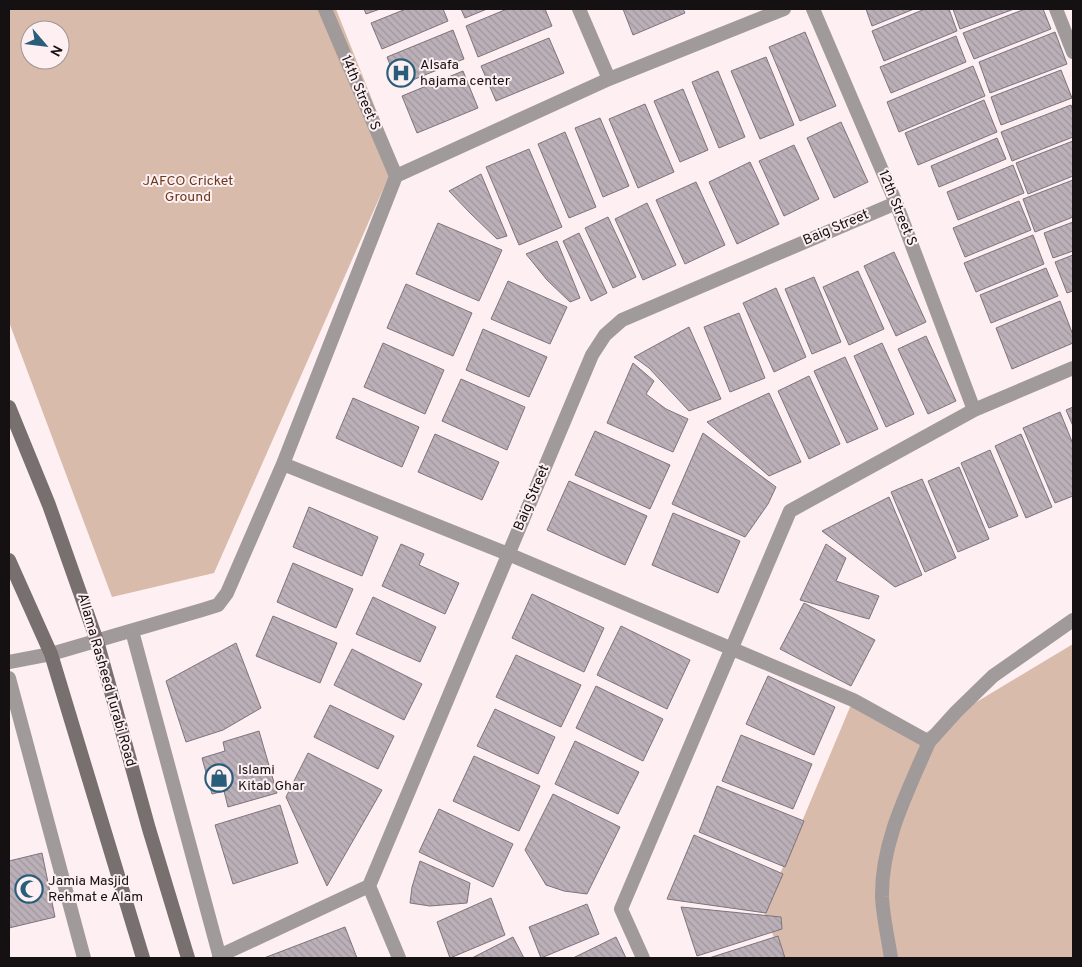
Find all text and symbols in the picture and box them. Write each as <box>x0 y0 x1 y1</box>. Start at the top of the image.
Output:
north arrow <box>20 20 70 70</box>
text: N <box>45 42 65 59</box>
street label: 14th Street S <box>337 53 383 133</box>
place label: Alsafa hajama center <box>420 57 511 90</box>
hospital icon: Alsafa hajama center <box>386 58 416 88</box>
street label: 12th Street S <box>874 168 920 248</box>
park label: JAFCO Cricket Ground <box>143 173 233 206</box>
street label: Baig Street <box>800 207 872 249</box>
street label: Baig Street <box>511 462 553 534</box>
street label: Allama Rasheed Turabi Road <box>73 591 139 769</box>
place label: Islami Kitab Ghar <box>238 762 306 795</box>
shop icon: Islami Kitab Ghar <box>204 763 234 793</box>
place label: Jamia Masjid Rehmat e Alam <box>48 873 143 906</box>
mosque icon: Jamia Masjid Rehmat e Alam <box>14 874 44 904</box>

